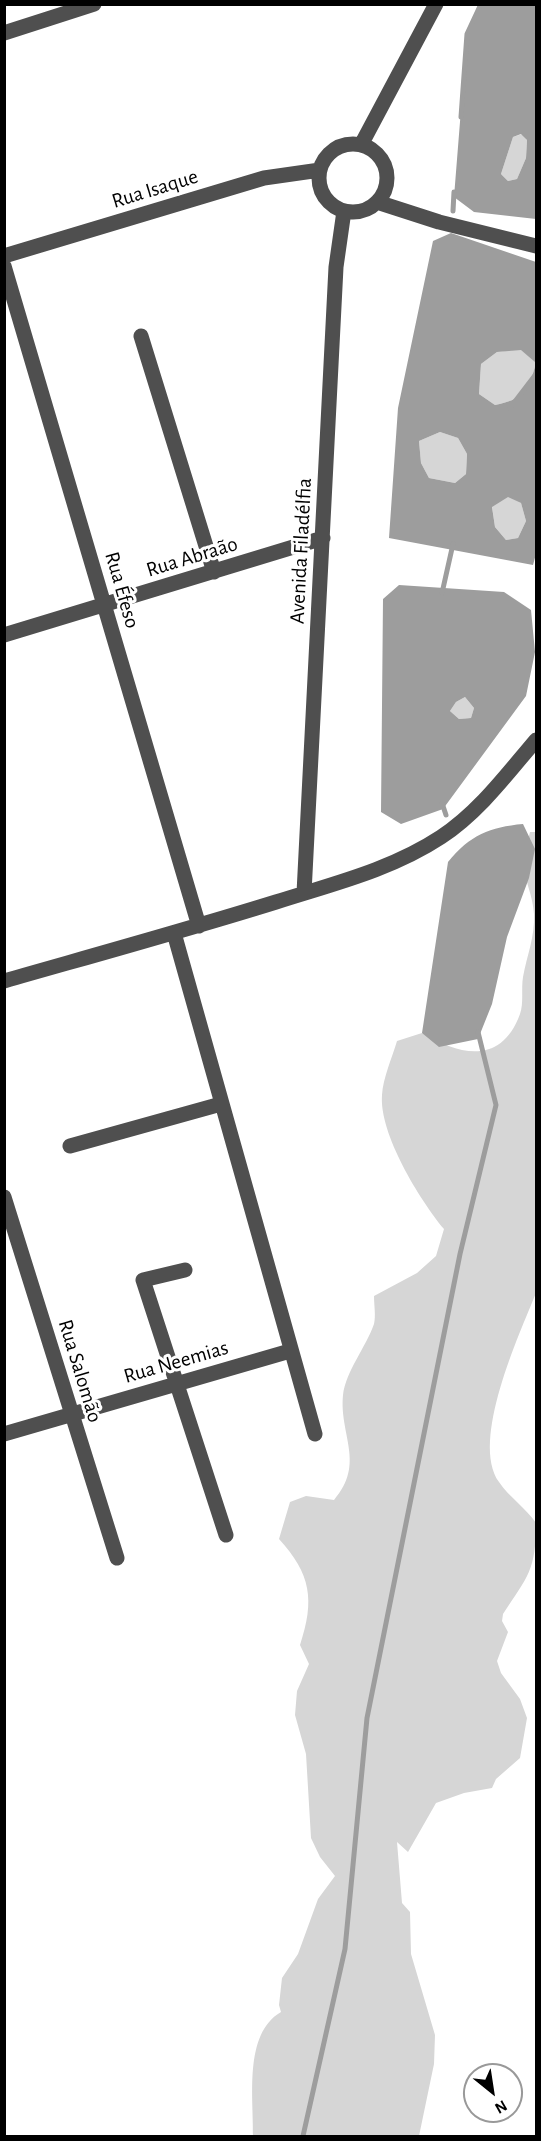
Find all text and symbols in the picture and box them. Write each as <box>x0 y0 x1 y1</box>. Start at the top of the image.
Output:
street label: Rua Isaque <box>109 164 201 214</box>
street label: Avenida Filadélfia <box>285 477 317 625</box>
street label: Rua Abraão <box>143 531 241 583</box>
street label: Rua Éfeso <box>99 549 145 631</box>
street label: Rua Salomão <box>52 1316 108 1426</box>
street label: Rua Neemias <box>121 1335 231 1389</box>
north arrow <box>463 2063 523 2123</box>
text: N <box>492 2097 510 2117</box>

